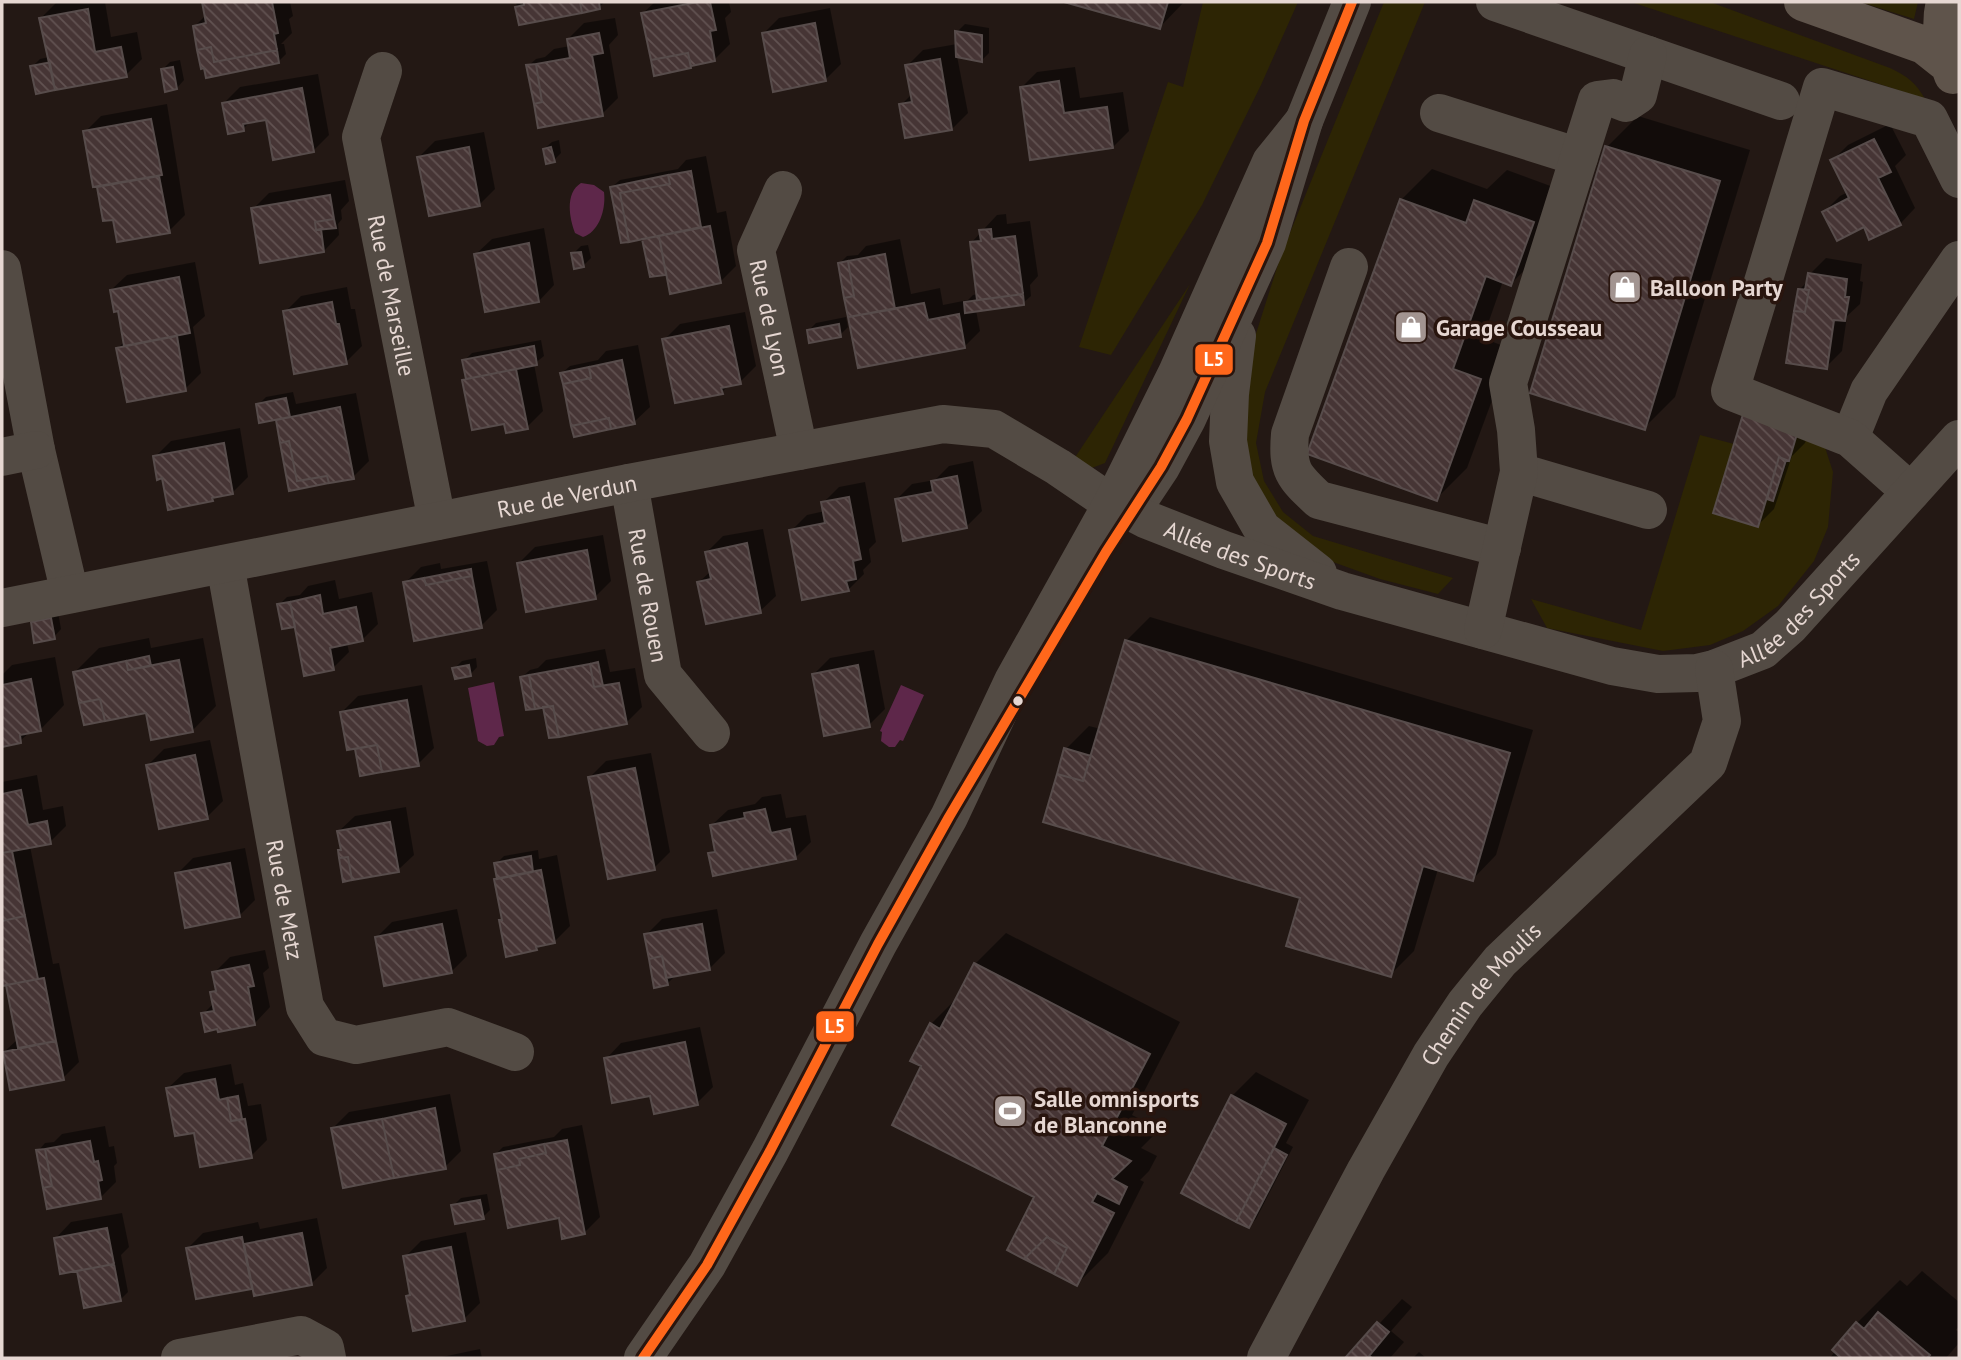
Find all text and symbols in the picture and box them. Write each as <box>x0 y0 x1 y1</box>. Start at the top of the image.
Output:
street label: Rue de Marseille <box>362 212 422 379</box>
street label: Rue de Lyon <box>744 256 797 379</box>
shop icon: Balloon Party <box>1606 268 1644 306</box>
place label: Balloon Party <box>1650 273 1784 302</box>
shop icon: Garage Cousseau <box>1392 308 1430 346</box>
place label: Garage Cousseau <box>1436 313 1602 342</box>
line badge: L5 <box>1194 343 1234 376</box>
text: L5 <box>1204 347 1224 371</box>
street label: Rue de Verdun <box>494 467 639 523</box>
street label: Allée des Sports <box>1161 514 1320 595</box>
street label: Rue de Rouen <box>623 526 675 665</box>
street label: Allée des Sports <box>1733 545 1866 673</box>
unlabelled marker <box>1011 694 1025 708</box>
street label: Rue de Metz <box>260 837 311 962</box>
street label: Chemin de Moulis <box>1414 916 1547 1070</box>
line badge: L5 <box>815 1010 855 1043</box>
text: L5 <box>825 1014 845 1038</box>
place label: Salle omnisports de Blanconne <box>1034 1084 1199 1139</box>
sports icon: Salle omnisports de Blanconne <box>991 1092 1029 1130</box>

